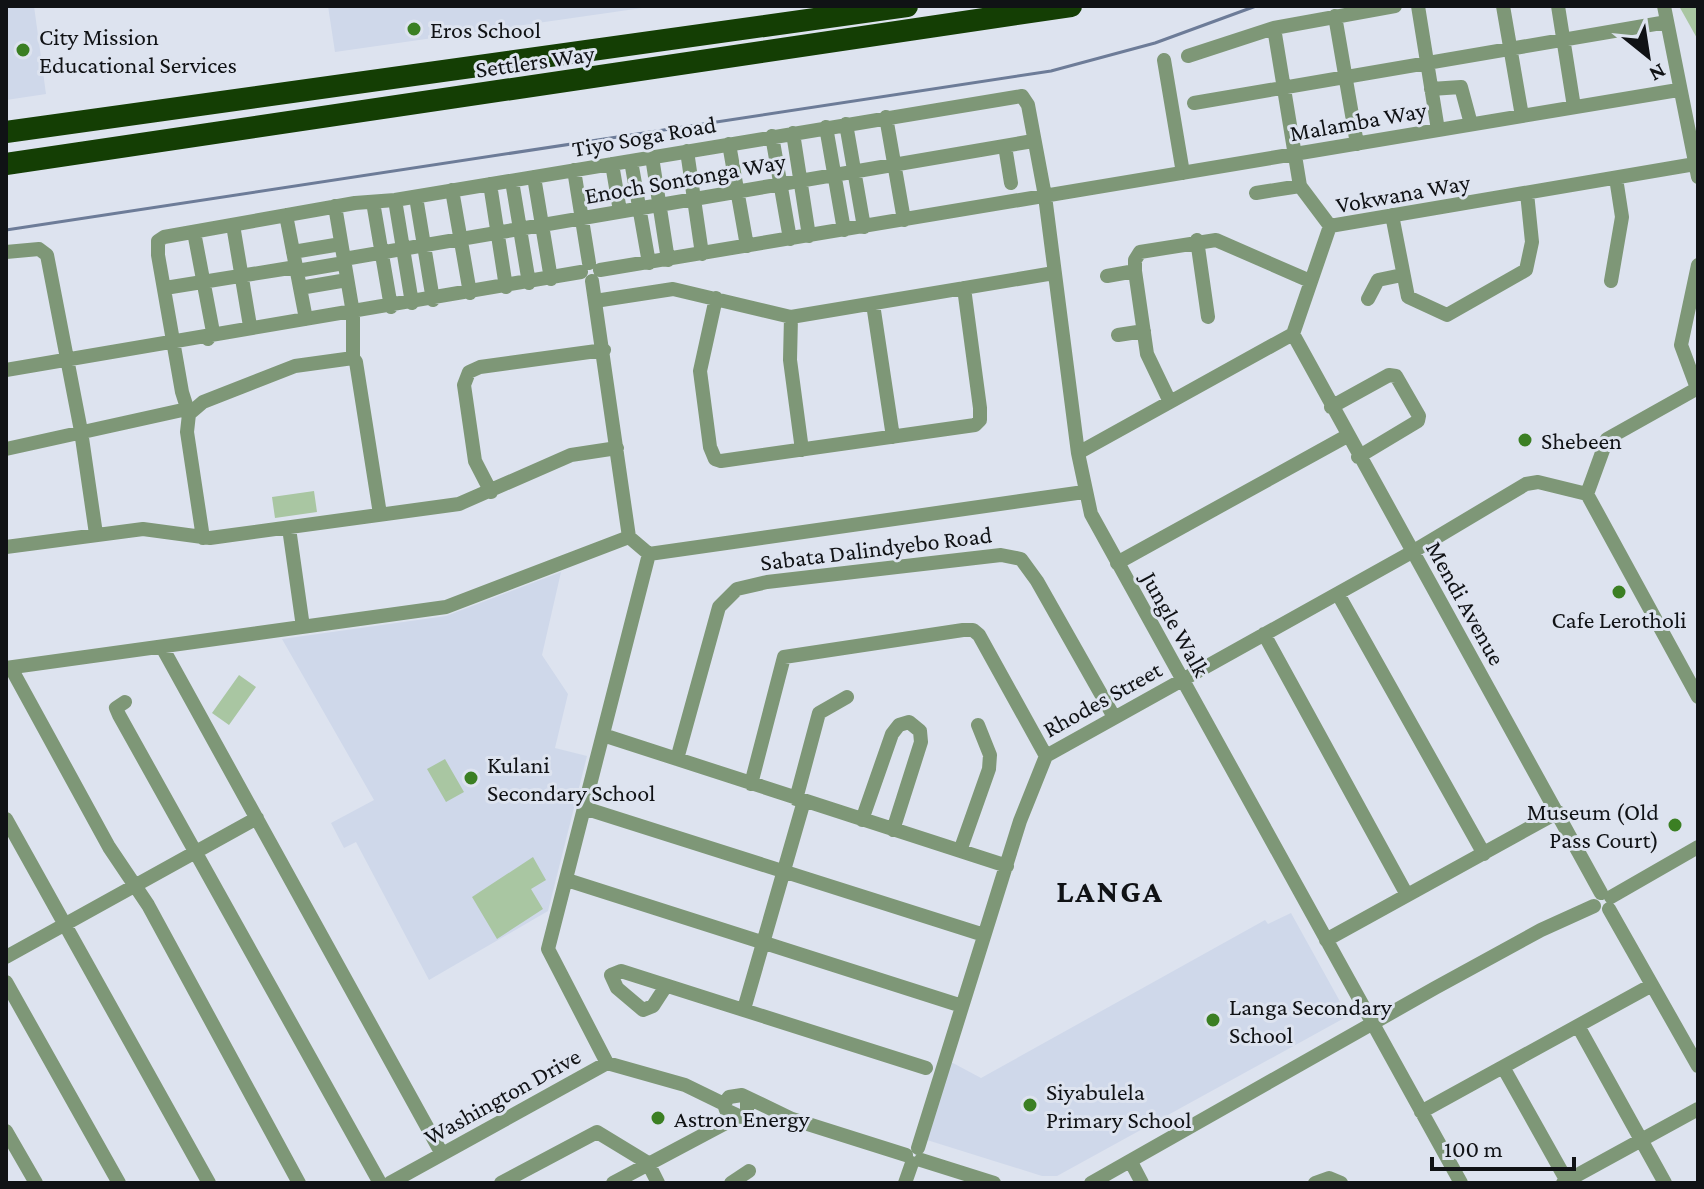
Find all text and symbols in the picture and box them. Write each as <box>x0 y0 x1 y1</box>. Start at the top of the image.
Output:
place label: Eros School <box>430 16 541 43</box>
north arrow <box>1608 16 1688 96</box>
marker: Eros School <box>405 20 423 38</box>
place label: City Mission Educational Services <box>39 23 237 78</box>
street label: Settlers Way <box>474 39 597 83</box>
marker: City Mission Educational Services <box>14 41 32 59</box>
text: N <box>1645 58 1670 87</box>
street label: Malamba Way <box>1287 96 1430 146</box>
street label: Tiyo Soga Road <box>570 110 718 162</box>
street label: Enoch Sontonga Way <box>582 147 789 209</box>
street label: Vokwana Way <box>1334 168 1473 218</box>
place label: Shebeen <box>1541 427 1622 454</box>
marker: Shebeen <box>1516 431 1534 449</box>
street label: Sabata Dalindyebo Road <box>759 520 994 576</box>
street label: Mendi Avenue <box>1421 536 1511 670</box>
street label: Jungle Walk <box>1135 565 1216 682</box>
marker: Cafe Lerotholi <box>1610 583 1628 601</box>
place label: Cafe Lerotholi <box>1552 606 1686 633</box>
street label: Rhodes Street <box>1038 655 1167 743</box>
place label: Kulani Secondary School <box>487 751 655 806</box>
marker: Kulani Secondary School <box>462 769 480 787</box>
place label: Museum (Old Pass Court) <box>1527 798 1659 854</box>
marker: Museum (Old Pass Court) <box>1666 816 1684 834</box>
district label: LANGA <box>1056 873 1164 909</box>
place label: Langa Secondary School <box>1229 993 1393 1048</box>
marker: Langa Secondary School <box>1204 1011 1222 1029</box>
street label: Washington Drive <box>419 1042 585 1150</box>
place label: Siyabulela Primary School <box>1046 1078 1191 1133</box>
marker: Siyabulela Primary School <box>1021 1096 1039 1114</box>
place label: Astron Energy <box>674 1105 811 1132</box>
marker: Astron Energy <box>649 1109 667 1127</box>
scale bar <box>1432 1121 1574 1171</box>
text: 100 m <box>1444 1135 1503 1162</box>

